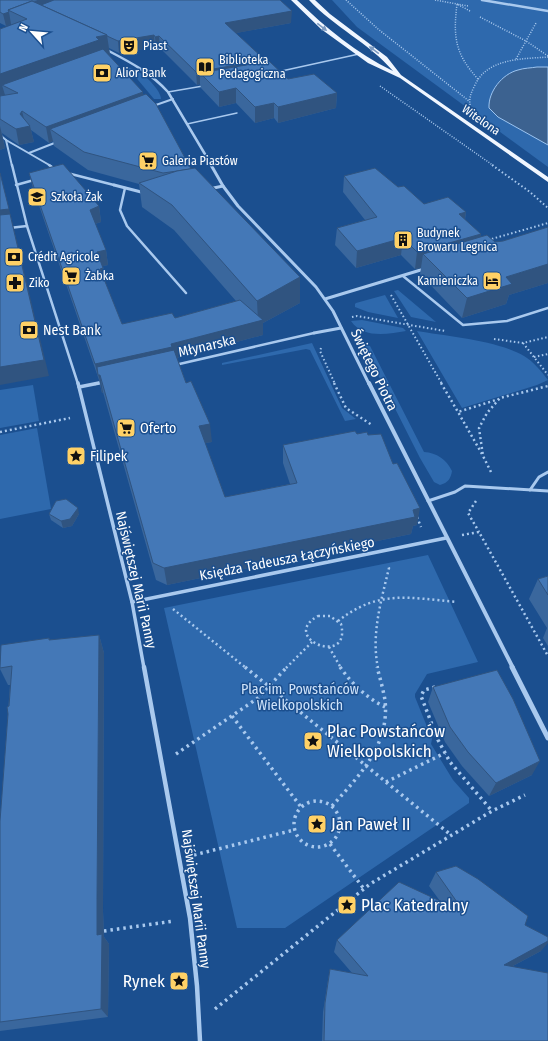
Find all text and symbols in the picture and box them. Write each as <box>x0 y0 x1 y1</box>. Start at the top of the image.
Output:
north arrow <box>12 12 52 52</box>
text: N <box>16 22 31 34</box>
one-way arrow <box>316 23 327 31</box>
theatre icon: Piast <box>118 35 140 57</box>
place label: Piast <box>143 39 167 53</box>
one-way arrow <box>369 46 380 54</box>
place label: Biblioteka Pedagogiczna <box>219 53 286 81</box>
library icon: Biblioteka Pedagogiczna <box>194 56 216 78</box>
bank icon: Alior Bank <box>91 62 113 84</box>
place label: Alior Bank <box>116 66 167 80</box>
street label: Witelona <box>459 102 503 138</box>
supermarket icon: Galeria Piastów <box>137 150 159 172</box>
place label: Galeria Piastów <box>162 154 238 168</box>
school or university icon: Szkoła Żak <box>26 186 48 208</box>
place label: Szkoła Żak <box>51 189 103 204</box>
place label: Budynek Browaru Legnica <box>417 226 498 254</box>
building icon: Budynek Browaru Legnica <box>392 229 414 251</box>
bank icon: Crédit Agricole <box>3 246 25 268</box>
place label: Crédit Agricole <box>28 250 99 264</box>
supermarket icon: Żabka <box>60 265 82 287</box>
place label: Żabka <box>85 268 114 283</box>
hotel icon: Kamieniczka <box>481 270 503 292</box>
pharmacy icon: Ziko <box>4 272 26 294</box>
place label: Kamieniczka <box>417 274 478 288</box>
place label: Ziko <box>29 276 49 290</box>
bank icon: Nest Bank <box>18 319 40 341</box>
place label: Nest Bank <box>43 322 101 339</box>
street label: Świętego Piotra <box>347 326 402 414</box>
street label: Młynarska <box>177 331 237 361</box>
supermarket icon: Oferto <box>115 417 137 439</box>
place label: Oferto <box>140 420 176 437</box>
place icon: Filipek <box>65 445 87 467</box>
place label: Filipek <box>90 448 128 465</box>
street label: Najświętszej Marii Panny <box>112 510 160 651</box>
street label: Księdza Tadeusza Łączyńskiego <box>198 534 376 584</box>
park label: Plac im. Powstańców Wielkopolskich <box>241 681 359 714</box>
place label: Plac Powstańców Wielkopolskich <box>327 721 445 762</box>
place icon: Plac Powstańców Wielkopolskich <box>302 730 324 752</box>
place icon: Jan Paweł II <box>306 813 328 835</box>
place label: Jan Paweł II <box>331 814 411 835</box>
street label: Najświętszej Marii Panny <box>178 828 214 970</box>
place icon: Plac Katedralny <box>336 894 358 916</box>
place label: Plac Katedralny <box>361 895 469 916</box>
place icon: Rynek <box>168 970 190 992</box>
place label: Rynek <box>123 971 165 992</box>

